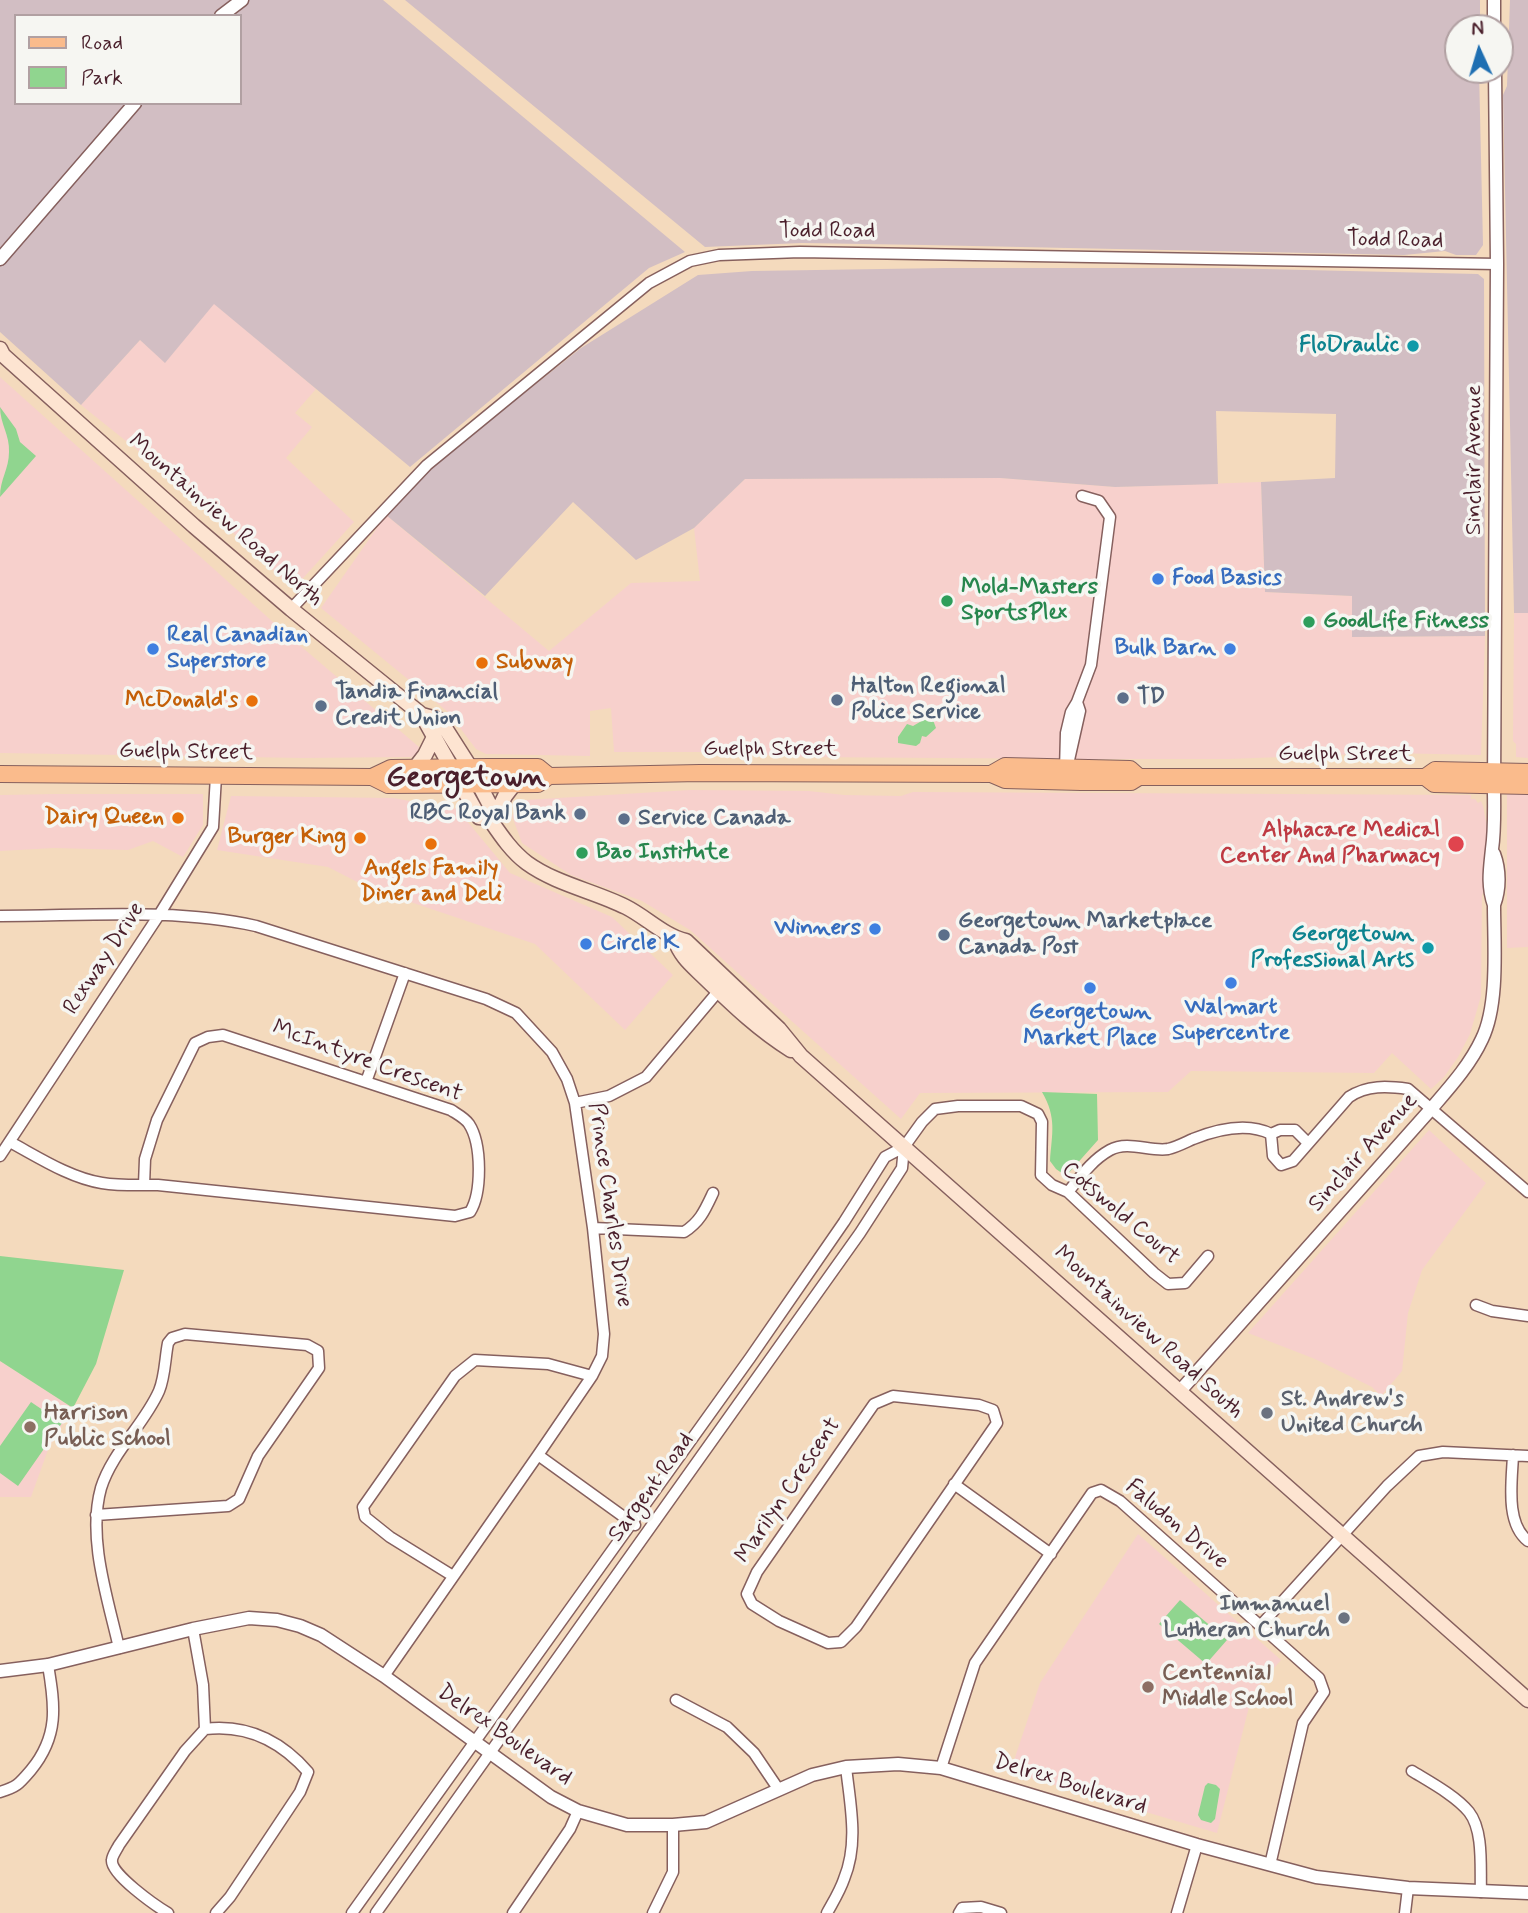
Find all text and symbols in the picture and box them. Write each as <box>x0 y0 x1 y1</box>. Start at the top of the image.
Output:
legend <box>14 14 242 105</box>
north arrow <box>1444 14 1514 84</box>
text: N <box>1470 17 1485 42</box>
text: Road <box>81 29 123 57</box>
text: Park <box>81 64 123 92</box>
street label: Todd Road <box>779 218 875 246</box>
street label: Todd Road <box>1346 226 1444 256</box>
place label: FloDraulic <box>1299 332 1399 360</box>
marker: FloDraulic <box>1405 338 1421 354</box>
street label: Sinclair Avenue <box>1461 385 1489 535</box>
street label: Mountainview Road North <box>122 429 328 613</box>
place label: Food Basics <box>1172 565 1282 593</box>
marker: Food Basics <box>1150 571 1166 587</box>
place label: Mold-Masters SportsPlex <box>961 574 1098 628</box>
marker: Mold-Masters SportsPlex <box>939 593 955 609</box>
place label: GoodLife Fitness <box>1323 608 1489 636</box>
marker: GoodLife Fitness <box>1301 614 1317 630</box>
place label: Real Canadian Superstore <box>167 622 308 676</box>
place label: Bulk Barn <box>1115 635 1216 663</box>
marker: Real Canadian Superstore <box>145 641 161 657</box>
marker: Bulk Barn <box>1222 641 1238 657</box>
place label: Subway <box>496 649 573 677</box>
marker: Subway <box>474 655 490 671</box>
place label: Halton Regional Police Service <box>851 673 1006 727</box>
place label: Tandia Financial Credit Union <box>335 679 498 733</box>
place label: TD <box>1137 684 1165 712</box>
place label: McDonald's <box>125 687 238 715</box>
marker: TD <box>1115 690 1131 706</box>
marker: Halton Regional Police Service <box>829 692 845 708</box>
marker: McDonald's <box>244 693 260 709</box>
marker: Tandia Financial Credit Union <box>313 698 329 714</box>
street label: Guelph Street <box>703 736 837 764</box>
street label: Guelph Street <box>119 738 253 768</box>
street label: Guelph Street <box>1278 741 1412 769</box>
district label: Georgetown <box>386 761 546 797</box>
place label: RBC Royal Bank <box>410 800 566 828</box>
place label: Dairy Queen <box>44 804 164 832</box>
place label: Service Canada <box>638 805 790 833</box>
marker: RBC Royal Bank <box>572 806 588 822</box>
marker: Dairy Queen <box>170 810 186 826</box>
marker: Service Canada <box>616 811 632 827</box>
place label: Alphacare Medical Center And Pharmacy <box>1220 817 1440 871</box>
place label: Burger King <box>228 824 346 852</box>
marker: Burger King <box>352 830 368 846</box>
marker: Alphacare Medical Center And Pharmacy <box>1446 834 1466 854</box>
marker: Angels Family Diner and Deli <box>423 836 439 852</box>
place label: Bao Institute <box>596 839 729 867</box>
marker: Bao Institute <box>574 845 590 861</box>
place label: Angels Family Diner and Deli <box>360 855 502 909</box>
street label: Rexway Drive <box>58 898 152 1020</box>
place label: Georgetown Marketplace Canada Post <box>958 908 1212 962</box>
place label: Winners <box>774 915 861 943</box>
marker: Winners <box>867 921 883 937</box>
place label: Georgetown Professional Arts <box>1250 921 1414 975</box>
marker: Georgetown Marketplace Canada Post <box>936 927 952 943</box>
place label: Circle K <box>600 930 679 958</box>
marker: Circle K <box>578 936 594 952</box>
marker: Georgetown Professional Arts <box>1420 940 1436 956</box>
marker: Walmart Supercentre <box>1223 975 1239 991</box>
marker: Georgetown Market Place <box>1082 980 1098 996</box>
place label: Walmart Supercentre <box>1172 994 1290 1048</box>
place label: Georgetown Market Place <box>1023 999 1157 1053</box>
street label: McIntyre Crescent <box>268 1015 466 1109</box>
street label: Sinclair Avenue <box>1303 1088 1425 1218</box>
street label: Prince Charles Drive <box>581 1101 637 1309</box>
street label: Cotswold Court <box>1055 1156 1185 1272</box>
street label: Mountainview Road South <box>1047 1240 1249 1426</box>
place label: St. Andrew's United Church <box>1281 1386 1423 1440</box>
place label: Harrison Public School <box>44 1400 171 1454</box>
marker: St. Andrew's United Church <box>1259 1405 1275 1421</box>
street label: Marilyn Crescent <box>730 1413 848 1569</box>
marker: Harrison Public School <box>22 1419 38 1435</box>
street label: Sargent Road <box>603 1428 701 1548</box>
street label: Faludon Drive <box>1119 1474 1233 1576</box>
place label: Immanuel Lutheran Church <box>1163 1591 1330 1645</box>
marker: Immanuel Lutheran Church <box>1336 1610 1352 1626</box>
place label: Centennial Middle School <box>1162 1660 1293 1714</box>
street label: Delrex Boulevard <box>431 1679 577 1793</box>
marker: Centennial Middle School <box>1140 1679 1156 1695</box>
street label: Delrex Boulevard <box>990 1749 1150 1821</box>

